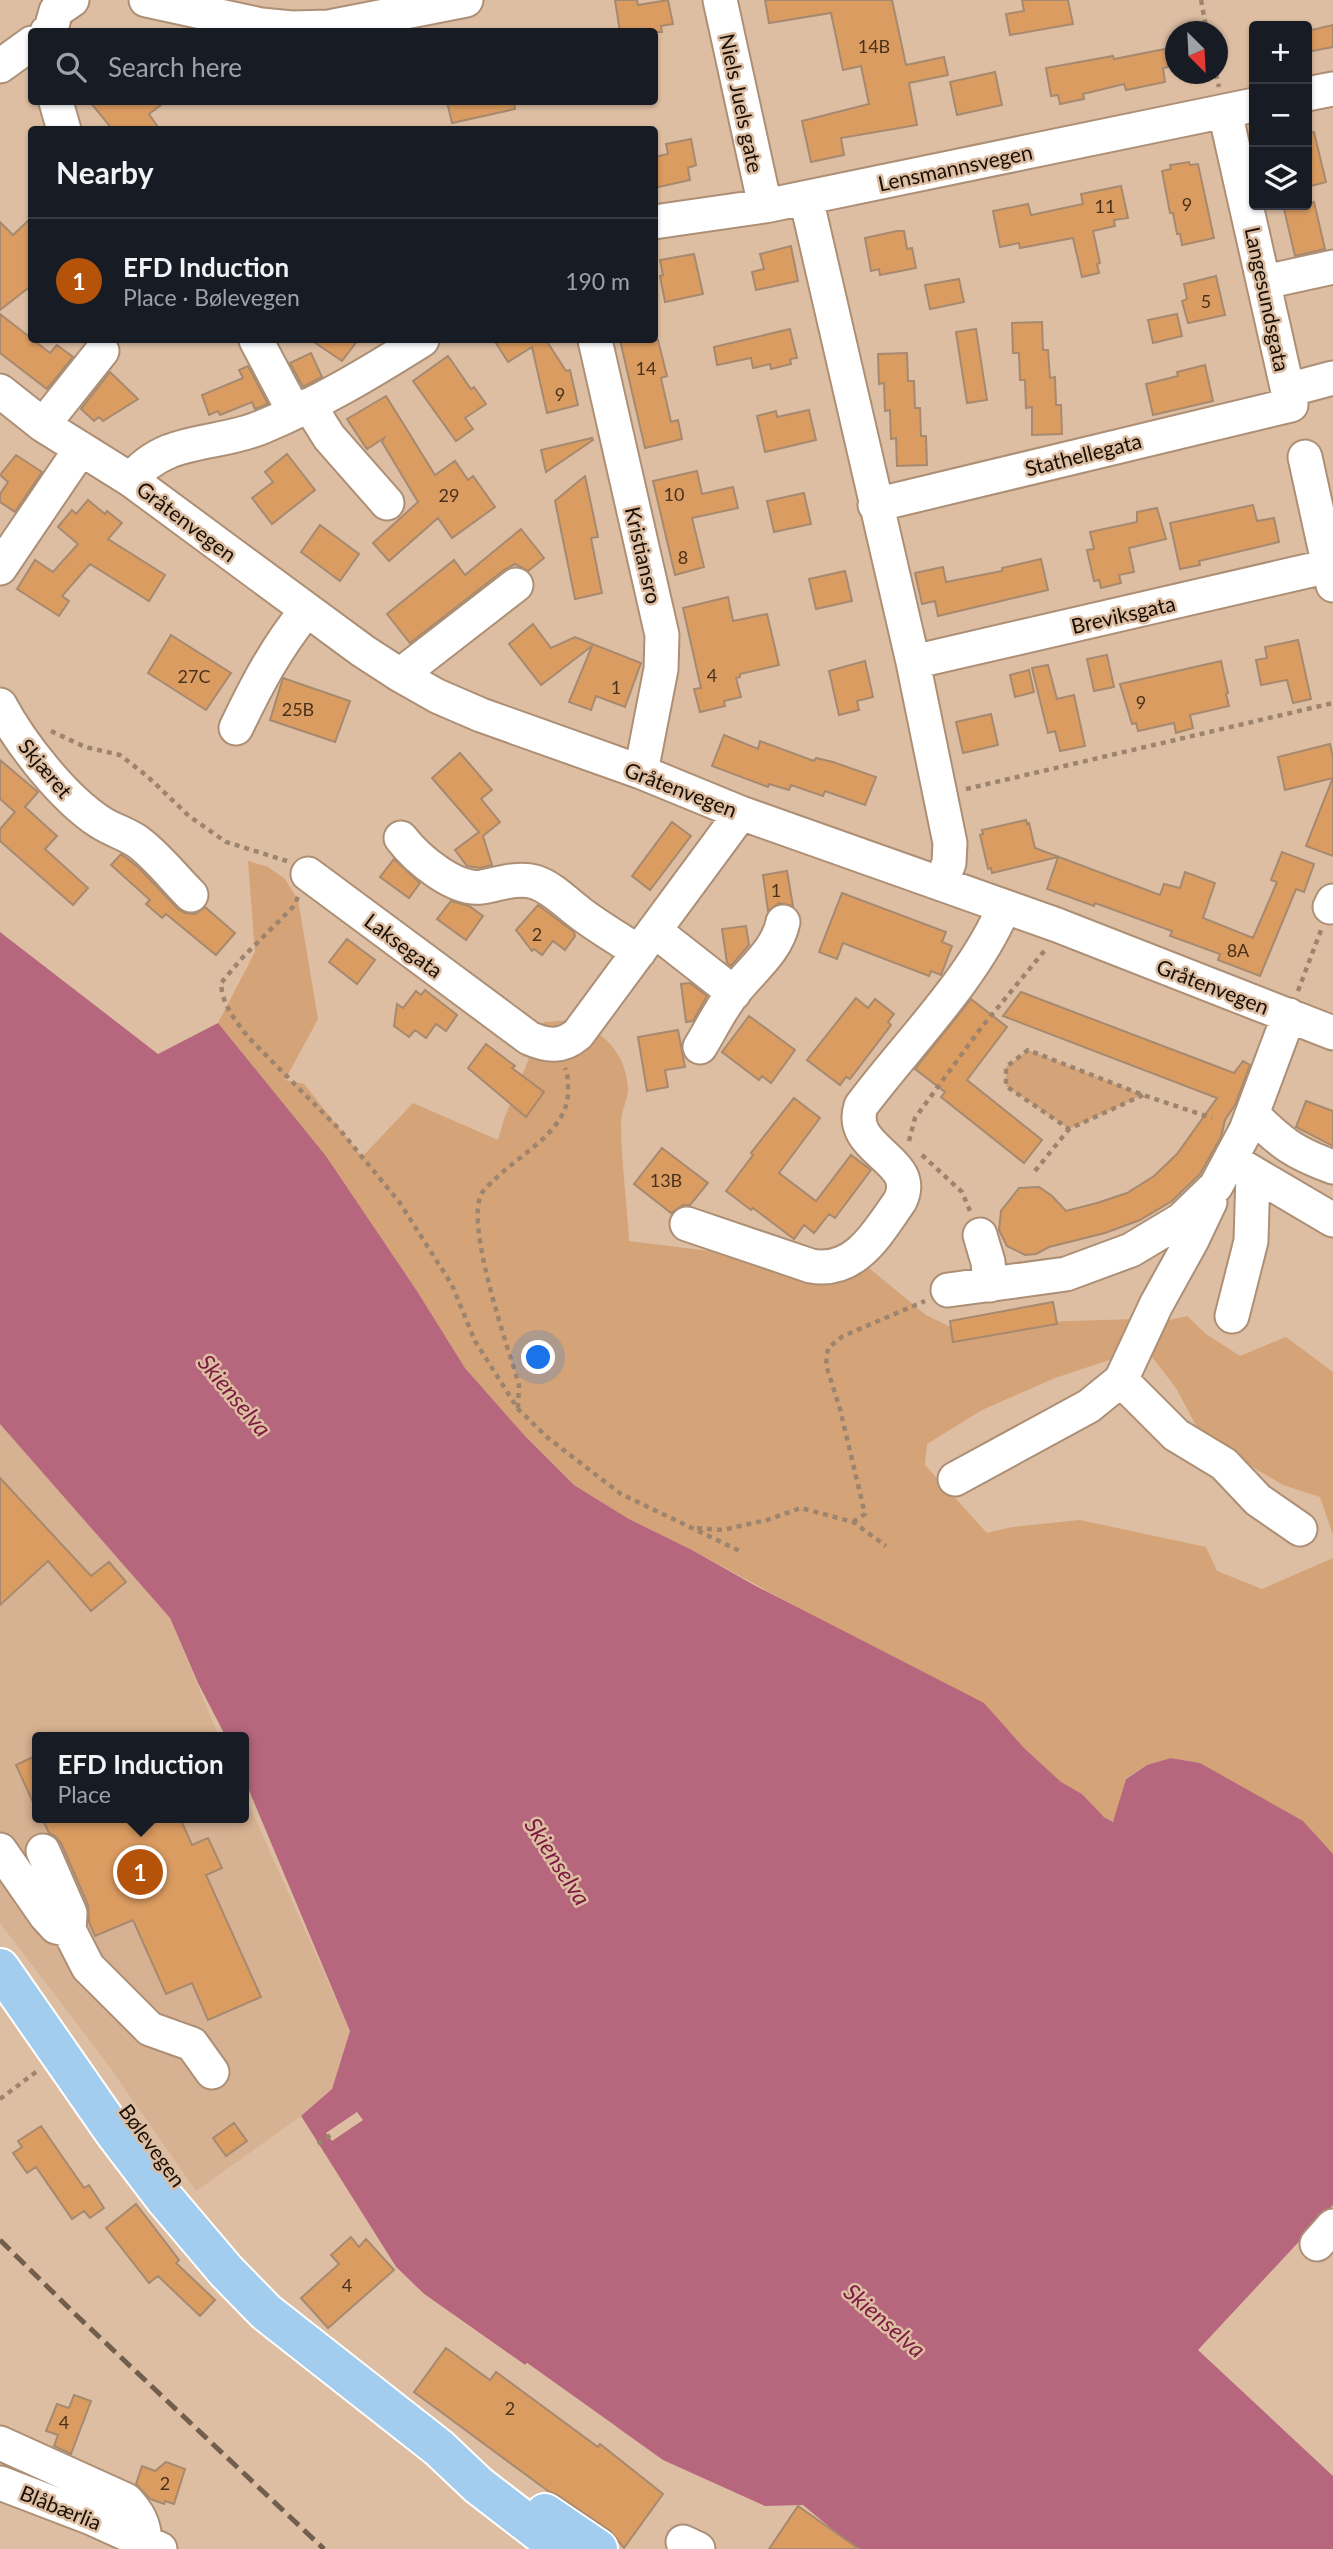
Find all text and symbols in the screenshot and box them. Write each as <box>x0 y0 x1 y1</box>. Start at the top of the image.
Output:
north arrow <box>1165 21 1228 84</box>
map controls <box>1249 21 1312 210</box>
button: + <box>1249 21 1312 84</box>
search box <box>28 28 658 105</box>
street label: Niels Juels gate <box>715 31 769 175</box>
house number: 14B <box>858 35 890 57</box>
icon: search <box>52 48 90 86</box>
text: Search here <box>108 51 242 83</box>
button: − <box>1249 84 1312 147</box>
street label: Lensmannsvegen <box>876 138 1034 196</box>
button: layers <box>1249 147 1312 210</box>
text: Nearby <box>56 154 154 190</box>
house number: 9 <box>1182 193 1192 215</box>
house number: 11 <box>1095 195 1115 217</box>
street label: Langesundsgata <box>1240 224 1296 374</box>
text: EFD Induction <box>123 251 289 283</box>
text: 1 <box>72 267 86 295</box>
text: 190 m <box>565 267 630 295</box>
text: Place · Bølevegen <box>123 283 300 311</box>
house number: 5 <box>1201 290 1211 312</box>
house number: 14 <box>636 357 656 379</box>
house number: 9 <box>555 383 565 405</box>
street label: Stathellegata <box>1022 427 1144 481</box>
street label: Gråtenvegen <box>132 475 242 567</box>
house number: 10 <box>664 483 684 505</box>
house number: 29 <box>439 484 459 506</box>
street label: Kristiansro <box>621 504 667 606</box>
house number: 8 <box>678 546 688 568</box>
street label: Breviksgata <box>1068 590 1178 638</box>
house number: 4 <box>707 664 717 686</box>
house number: 27C <box>178 665 210 687</box>
house number: 1 <box>611 676 621 698</box>
house number: 9 <box>1136 691 1146 713</box>
house number: 25B <box>282 698 314 720</box>
street label: Skjæret <box>14 733 78 803</box>
street label: Gråtenvegen <box>621 756 741 822</box>
house number: 1 <box>771 879 781 901</box>
street label: Laksegata <box>360 908 448 982</box>
house number: 2 <box>532 923 542 945</box>
house number: 8A <box>1227 939 1250 961</box>
street label: Gråtenvegen <box>1153 953 1273 1019</box>
house number: 13B <box>650 1169 682 1191</box>
your location <box>521 1340 555 1374</box>
water label: Skienselva <box>193 1348 277 1442</box>
popup <box>32 1732 249 1823</box>
text: EFD Induction <box>57 1748 224 1780</box>
text: Place <box>57 1780 111 1808</box>
water label: Skienselva <box>519 1812 597 1910</box>
pin: 1 <box>117 1846 163 1898</box>
street label: Bølevegen <box>115 2099 191 2191</box>
house number: 4 <box>342 2274 352 2296</box>
water label: Skienselva <box>839 2277 931 2363</box>
house number: 2 <box>505 2397 515 2419</box>
house number: 4 <box>59 2411 69 2433</box>
house number: 2 <box>160 2472 170 2494</box>
street label: Blåbærlia <box>17 2479 105 2535</box>

